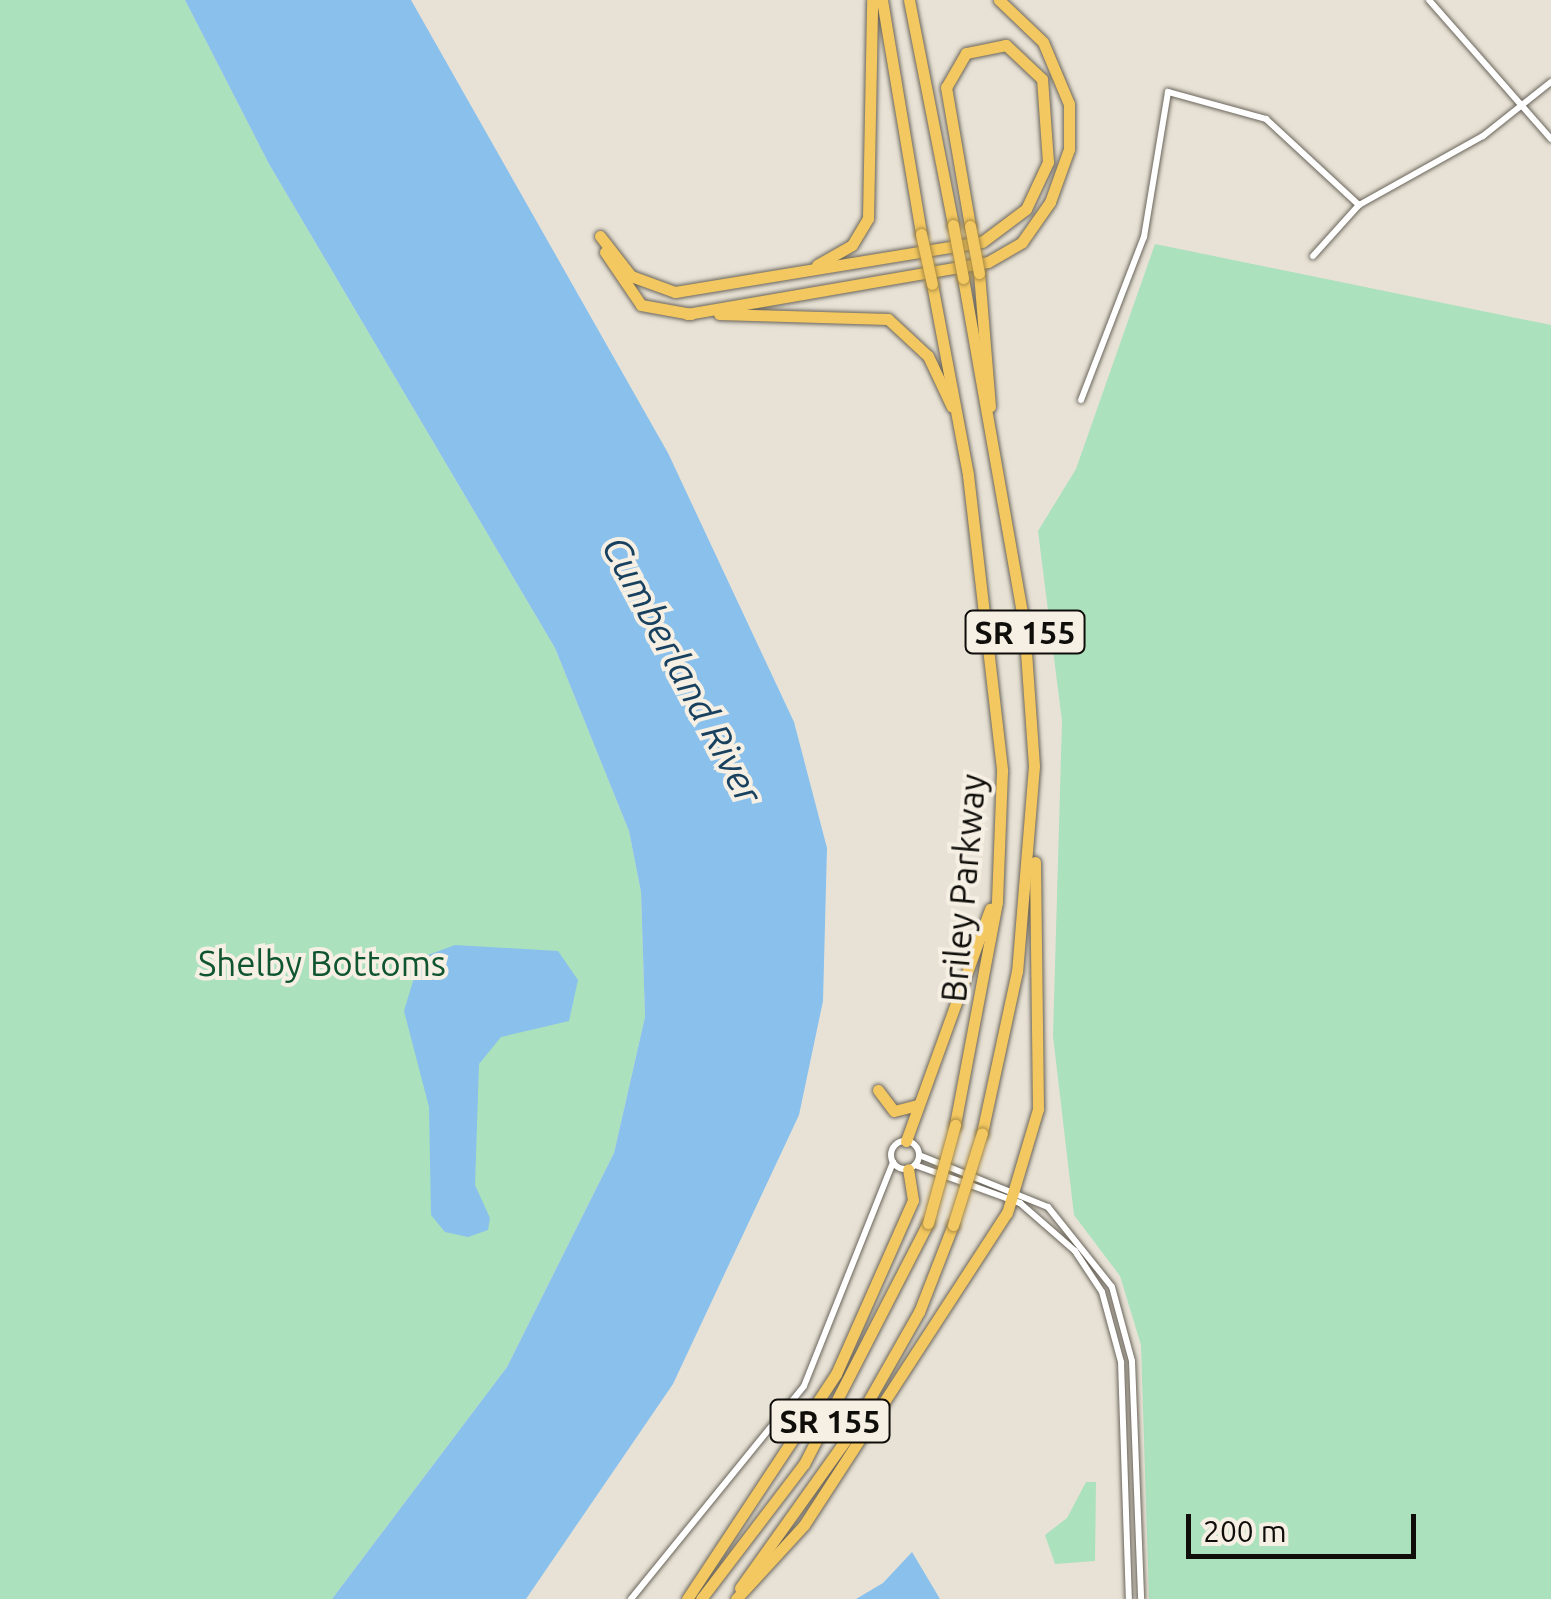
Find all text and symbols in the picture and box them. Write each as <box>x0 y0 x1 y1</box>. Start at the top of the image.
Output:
water label: Cumberland River <box>592 528 772 812</box>
road number: SR 155 <box>962 605 1088 659</box>
street label: Briley Parkway <box>932 772 994 1004</box>
park label: Shelby Bottoms <box>198 942 446 984</box>
road number: SR 155 <box>768 1394 892 1448</box>
scale bar <box>1191 1494 1421 1556</box>
text: 200 m <box>1203 1514 1287 1548</box>

